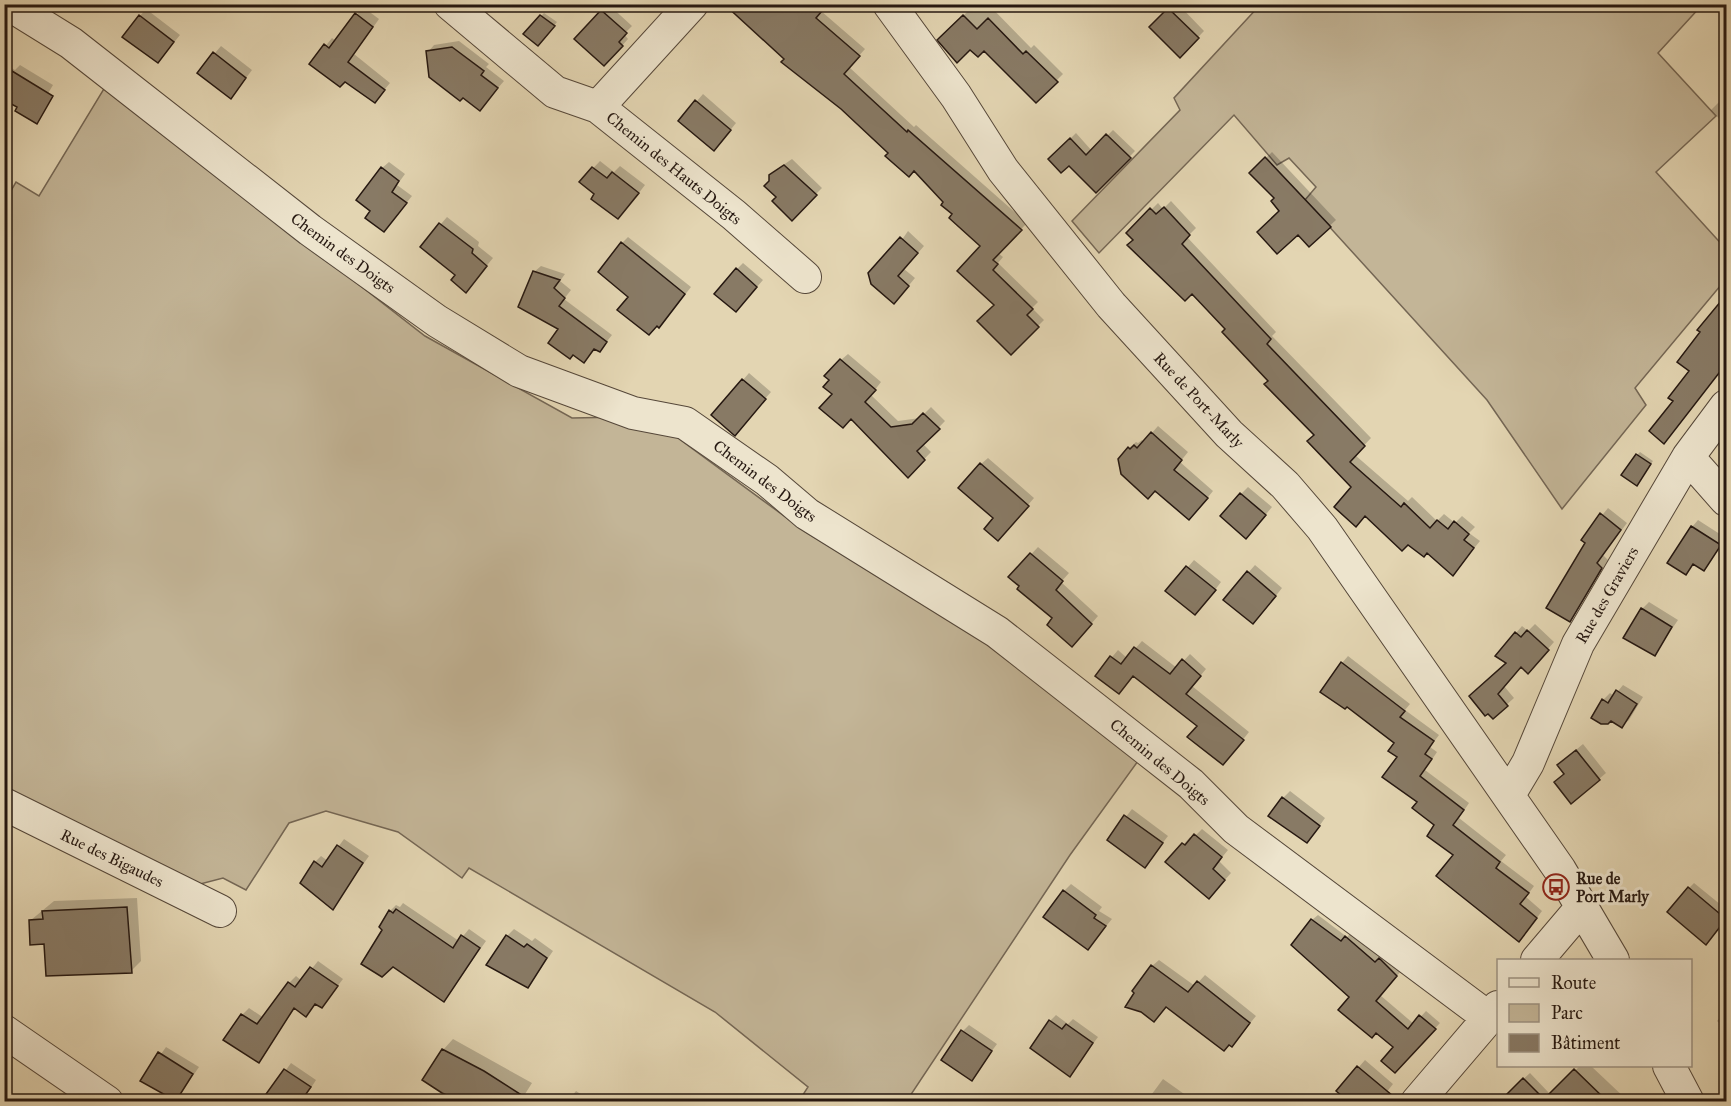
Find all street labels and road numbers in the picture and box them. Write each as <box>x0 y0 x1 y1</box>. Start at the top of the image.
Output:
street label: Chemin des Hauts Doigts <box>602 108 746 229</box>
street label: Chemin des Doigts <box>286 209 399 298</box>
street label: Rue de Port-Marly <box>1150 348 1248 452</box>
street label: Chemin des Doigts <box>709 436 821 527</box>
street label: Rue des Graviers <box>1572 543 1642 647</box>
street label: Chemin des Doigts <box>1106 715 1214 810</box>
street label: Rue des Bigaudes <box>57 825 167 892</box>

